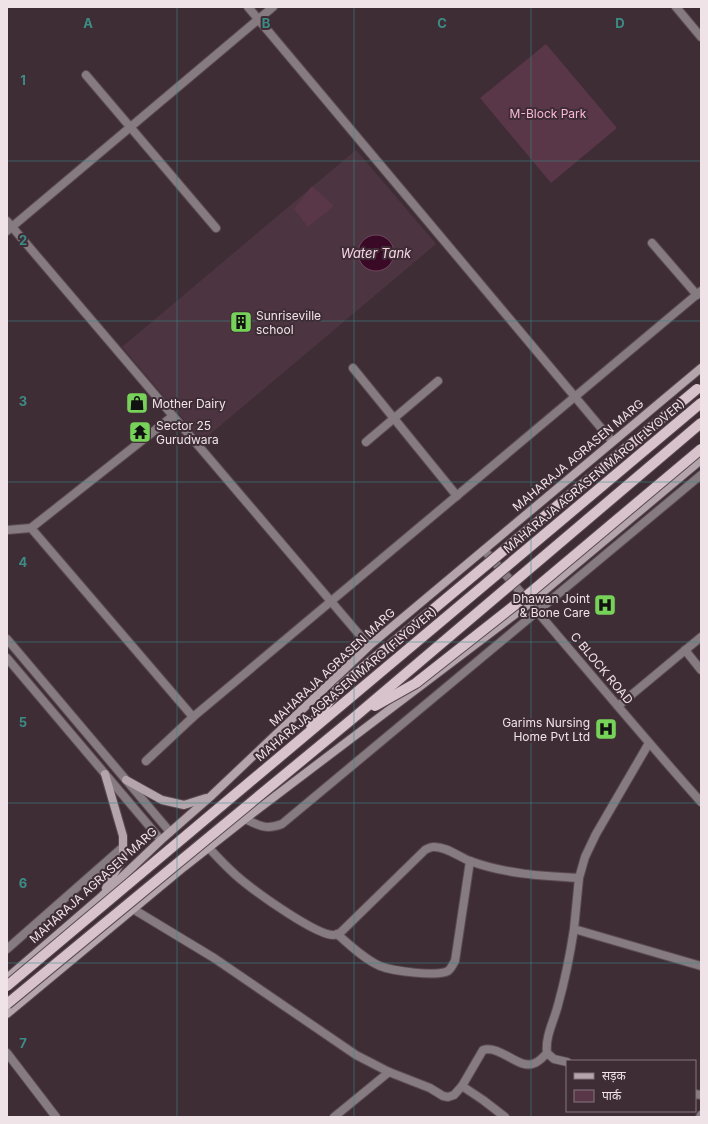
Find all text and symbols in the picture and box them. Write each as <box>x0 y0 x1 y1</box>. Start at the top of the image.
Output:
text: A <box>83 15 93 31</box>
text: B <box>262 15 271 31</box>
text: C <box>437 15 447 31</box>
text: D <box>615 15 625 31</box>
text: 1 <box>20 72 26 88</box>
park label: M-Block Park <box>510 106 587 121</box>
text: 2 <box>19 232 27 248</box>
water label: Water Tank <box>341 245 412 261</box>
place label: Sunriseville school <box>256 308 321 337</box>
building icon: Sunriseville school <box>228 309 254 335</box>
shop icon: Mother Dairy <box>124 390 150 416</box>
text: 3 <box>19 393 27 409</box>
place label: Mother Dairy <box>152 396 226 411</box>
street label: MAHARAJA AGRASEN MARG (FLYOVER) <box>500 396 688 556</box>
street label: MAHARAJA AGRASEN MARG <box>509 396 647 514</box>
place label: Sector 25 Gurudwara <box>156 418 219 447</box>
temple icon: Sector 25 Gurudwara <box>127 419 153 445</box>
text: 4 <box>19 554 28 570</box>
place label: Dhawan Joint & Bone Care <box>513 591 590 620</box>
hospital icon: Dhawan Joint & Bone Care <box>592 592 618 618</box>
street label: MAHARAJA AGRASEN MARG (FLYOVER) <box>252 604 440 764</box>
street label: MAHARAJA AGRASEN MARG <box>266 605 398 729</box>
street label: C BLOCK ROAD <box>568 629 636 707</box>
text: 5 <box>19 714 27 730</box>
place label: Garims Nursing Home Pvt Ltd <box>502 715 590 744</box>
hospital icon: Garims Nursing Home Pvt Ltd <box>593 716 619 742</box>
street label: MAHARAJA AGRASEN MARG <box>26 824 160 946</box>
text: 6 <box>19 875 27 891</box>
text: 7 <box>19 1035 27 1051</box>
legend <box>566 1060 696 1112</box>
text: सड़क <box>602 1068 627 1083</box>
text: पार्क <box>602 1088 622 1103</box>

